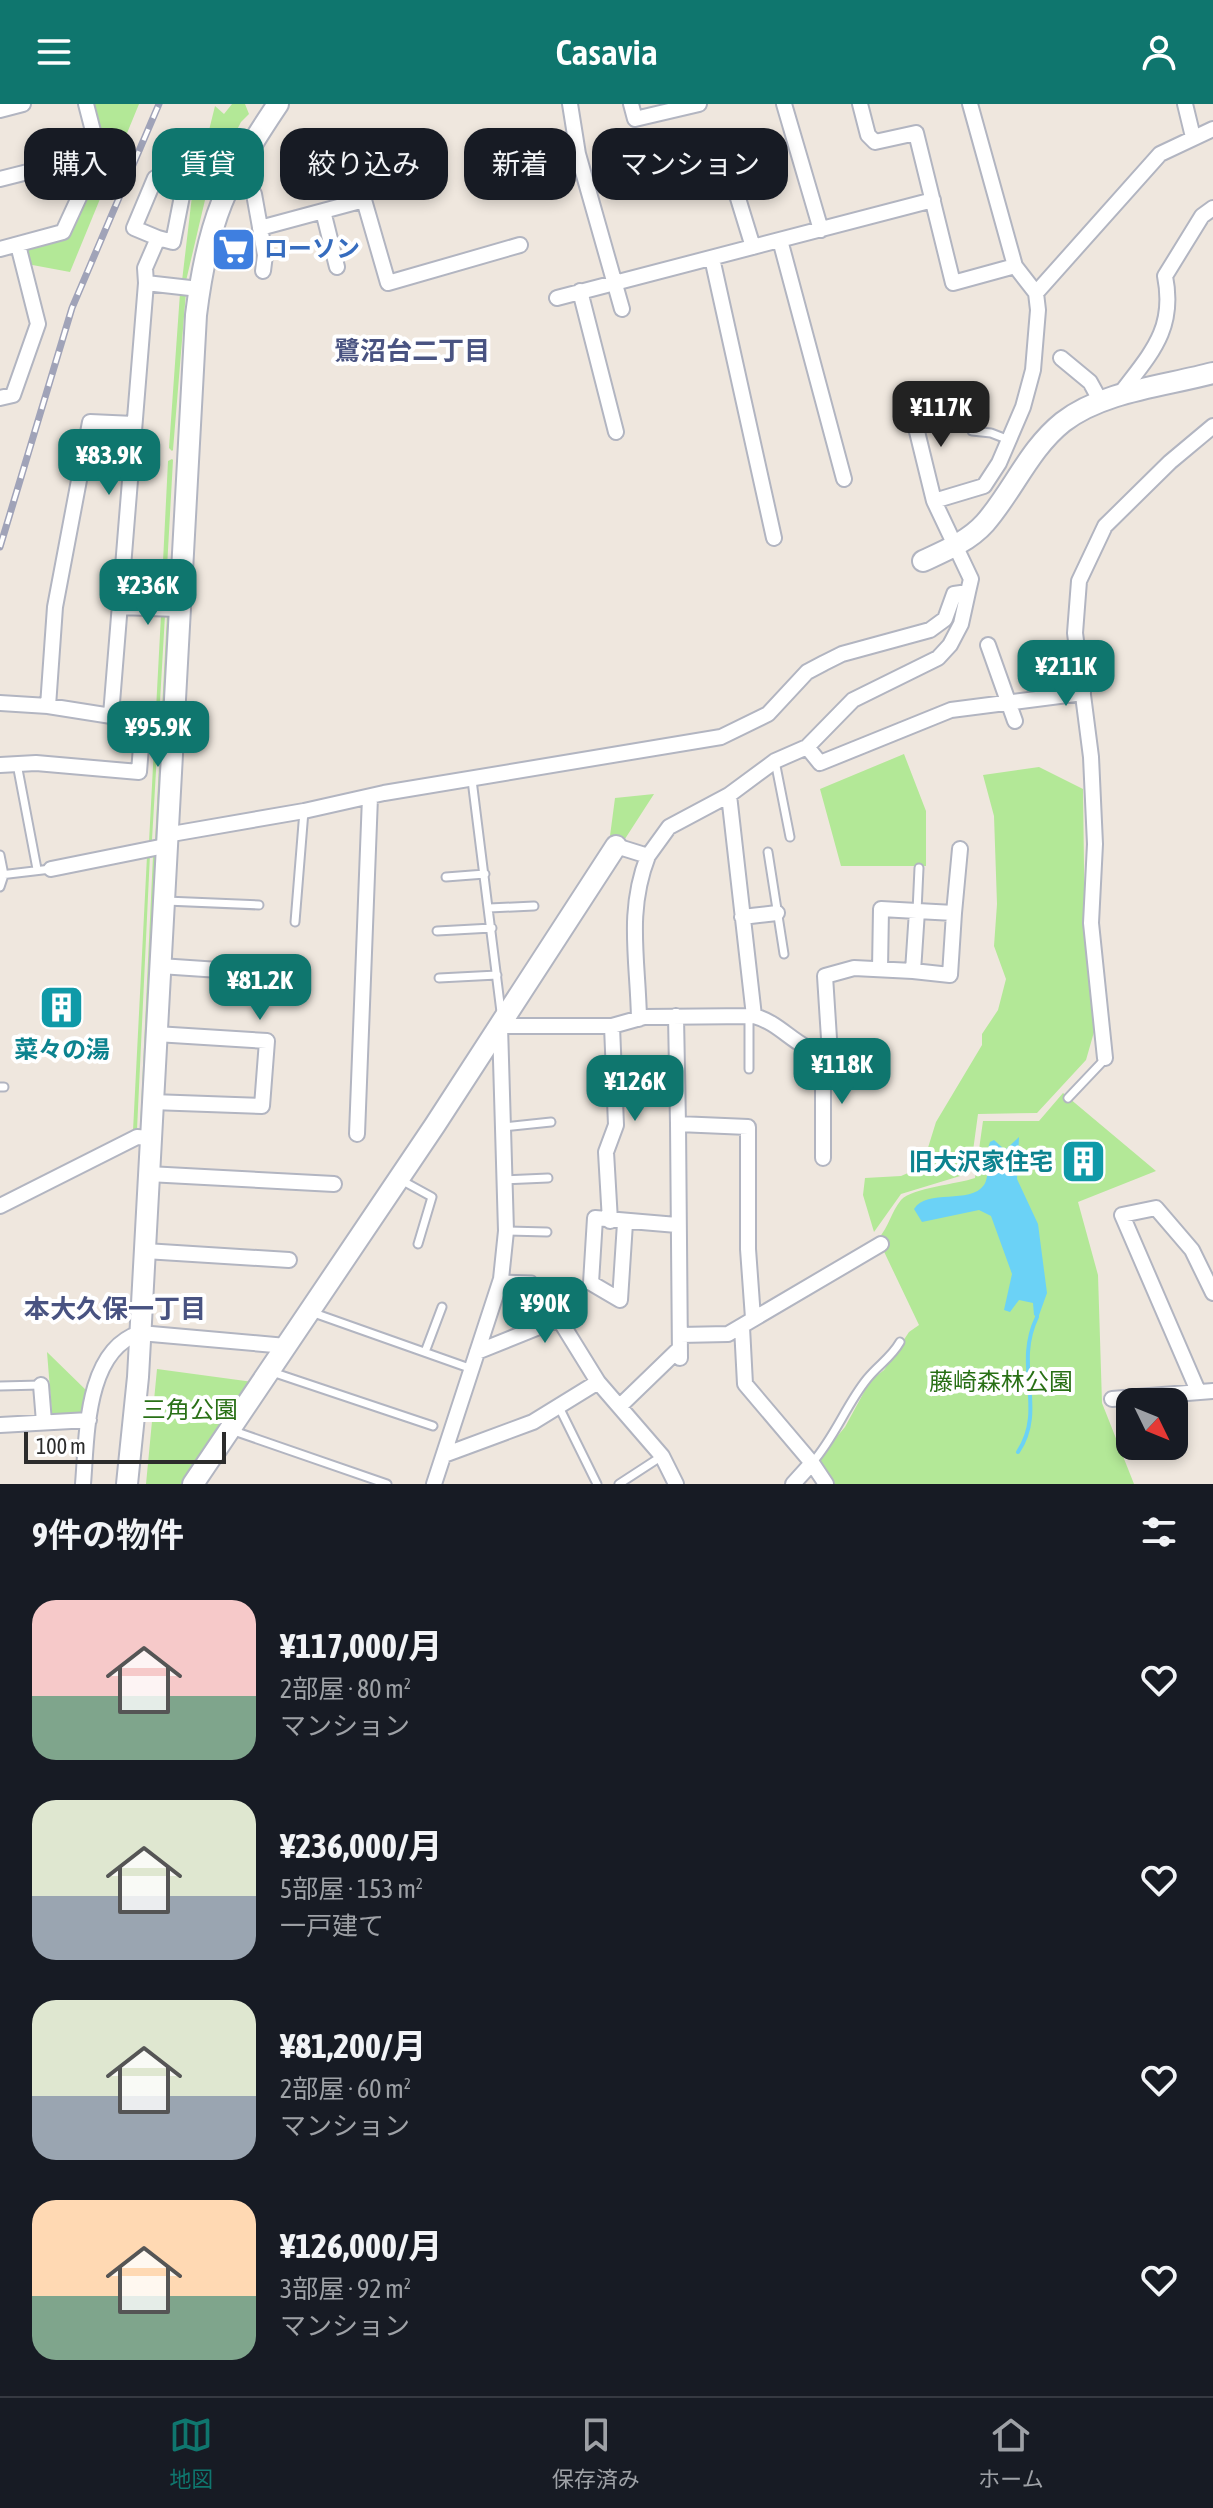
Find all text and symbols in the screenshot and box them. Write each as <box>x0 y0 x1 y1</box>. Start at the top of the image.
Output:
icon: menu <box>32 30 76 74</box>
icon: person <box>1137 30 1181 74</box>
text: Casavia <box>555 31 658 73</box>
chip: 購入 <box>24 128 136 200</box>
chip: 賃貸 <box>152 128 264 200</box>
chip: 絞り込み <box>280 128 448 200</box>
chip: 新着 <box>464 128 576 200</box>
chip: マンション <box>592 128 788 200</box>
supermarket icon: ローソン <box>209 225 257 273</box>
place label: ローソン <box>264 235 360 262</box>
district label: 鷺沼台二丁目 <box>334 336 490 366</box>
pin: ¥117K <box>885 381 997 449</box>
text: ¥117K <box>911 392 971 422</box>
pin: ¥83.9K <box>44 429 174 497</box>
text: ¥83.9K <box>76 440 142 470</box>
pin: ¥236K <box>92 559 204 627</box>
text: ¥236K <box>118 570 178 600</box>
pin: ¥211K <box>1010 640 1122 708</box>
text: ¥211K <box>1036 651 1096 681</box>
pin: ¥95.9K <box>93 701 223 769</box>
text: ¥95.9K <box>125 712 191 742</box>
pin: ¥81.2K <box>195 954 325 1022</box>
text: ¥81.2K <box>227 965 293 995</box>
building icon: 菜々の湯 <box>38 984 86 1032</box>
place label: 菜々の湯 <box>14 1036 110 1063</box>
pin: ¥118K <box>786 1038 898 1106</box>
text: ¥118K <box>812 1049 872 1079</box>
pin: ¥126K <box>579 1055 691 1123</box>
text: ¥126K <box>605 1066 665 1096</box>
building icon: 旧大沢家住宅 <box>1060 1138 1108 1186</box>
place label: 旧大沢家住宅 <box>909 1148 1053 1175</box>
pin: ¥90K <box>498 1277 592 1345</box>
text: ¥90K <box>521 1288 569 1318</box>
district label: 本大久保一丁目 <box>24 1294 206 1324</box>
park label: 藤崎森林公園 <box>929 1368 1073 1395</box>
north arrow <box>1116 1388 1188 1460</box>
map controls <box>1116 1388 1188 1460</box>
park label: 三角公園 <box>142 1396 238 1423</box>
scale bar <box>24 1428 226 1464</box>
text: 100 m <box>36 1433 86 1459</box>
icon: filters <box>1137 1510 1181 1554</box>
text: 9件の物件 <box>32 1515 184 1554</box>
text: ¥117,000/月 <box>280 1626 443 1665</box>
icon: home <box>96 1632 192 1728</box>
icon: heart <box>1137 1658 1181 1702</box>
text: 2部屋 · 80 m² <box>280 1674 411 1704</box>
text: マンション <box>280 1711 410 1741</box>
text: ¥236,000/月 <box>280 1826 443 1865</box>
icon: home <box>96 1832 192 1928</box>
icon: heart <box>1137 1858 1181 1902</box>
text: 5部屋 · 153 m² <box>280 1874 423 1904</box>
text: 一戸建て <box>280 1911 384 1941</box>
text: ¥81,200/月 <box>280 2026 427 2065</box>
icon: home <box>96 2032 192 2128</box>
icon: heart <box>1137 2058 1181 2102</box>
text: 2部屋 · 60 m² <box>280 2074 411 2104</box>
text: マンション <box>280 2111 410 2141</box>
text: ¥126,000/月 <box>280 2226 443 2265</box>
icon: home <box>96 2232 192 2328</box>
icon: heart <box>1137 2258 1181 2302</box>
text: 3部屋 · 92 m² <box>280 2274 411 2304</box>
text: マンション <box>280 2311 410 2341</box>
tab: 地図 <box>169 2413 213 2493</box>
tab: 保存済み <box>552 2413 640 2493</box>
tab: ホーム <box>978 2413 1044 2493</box>

